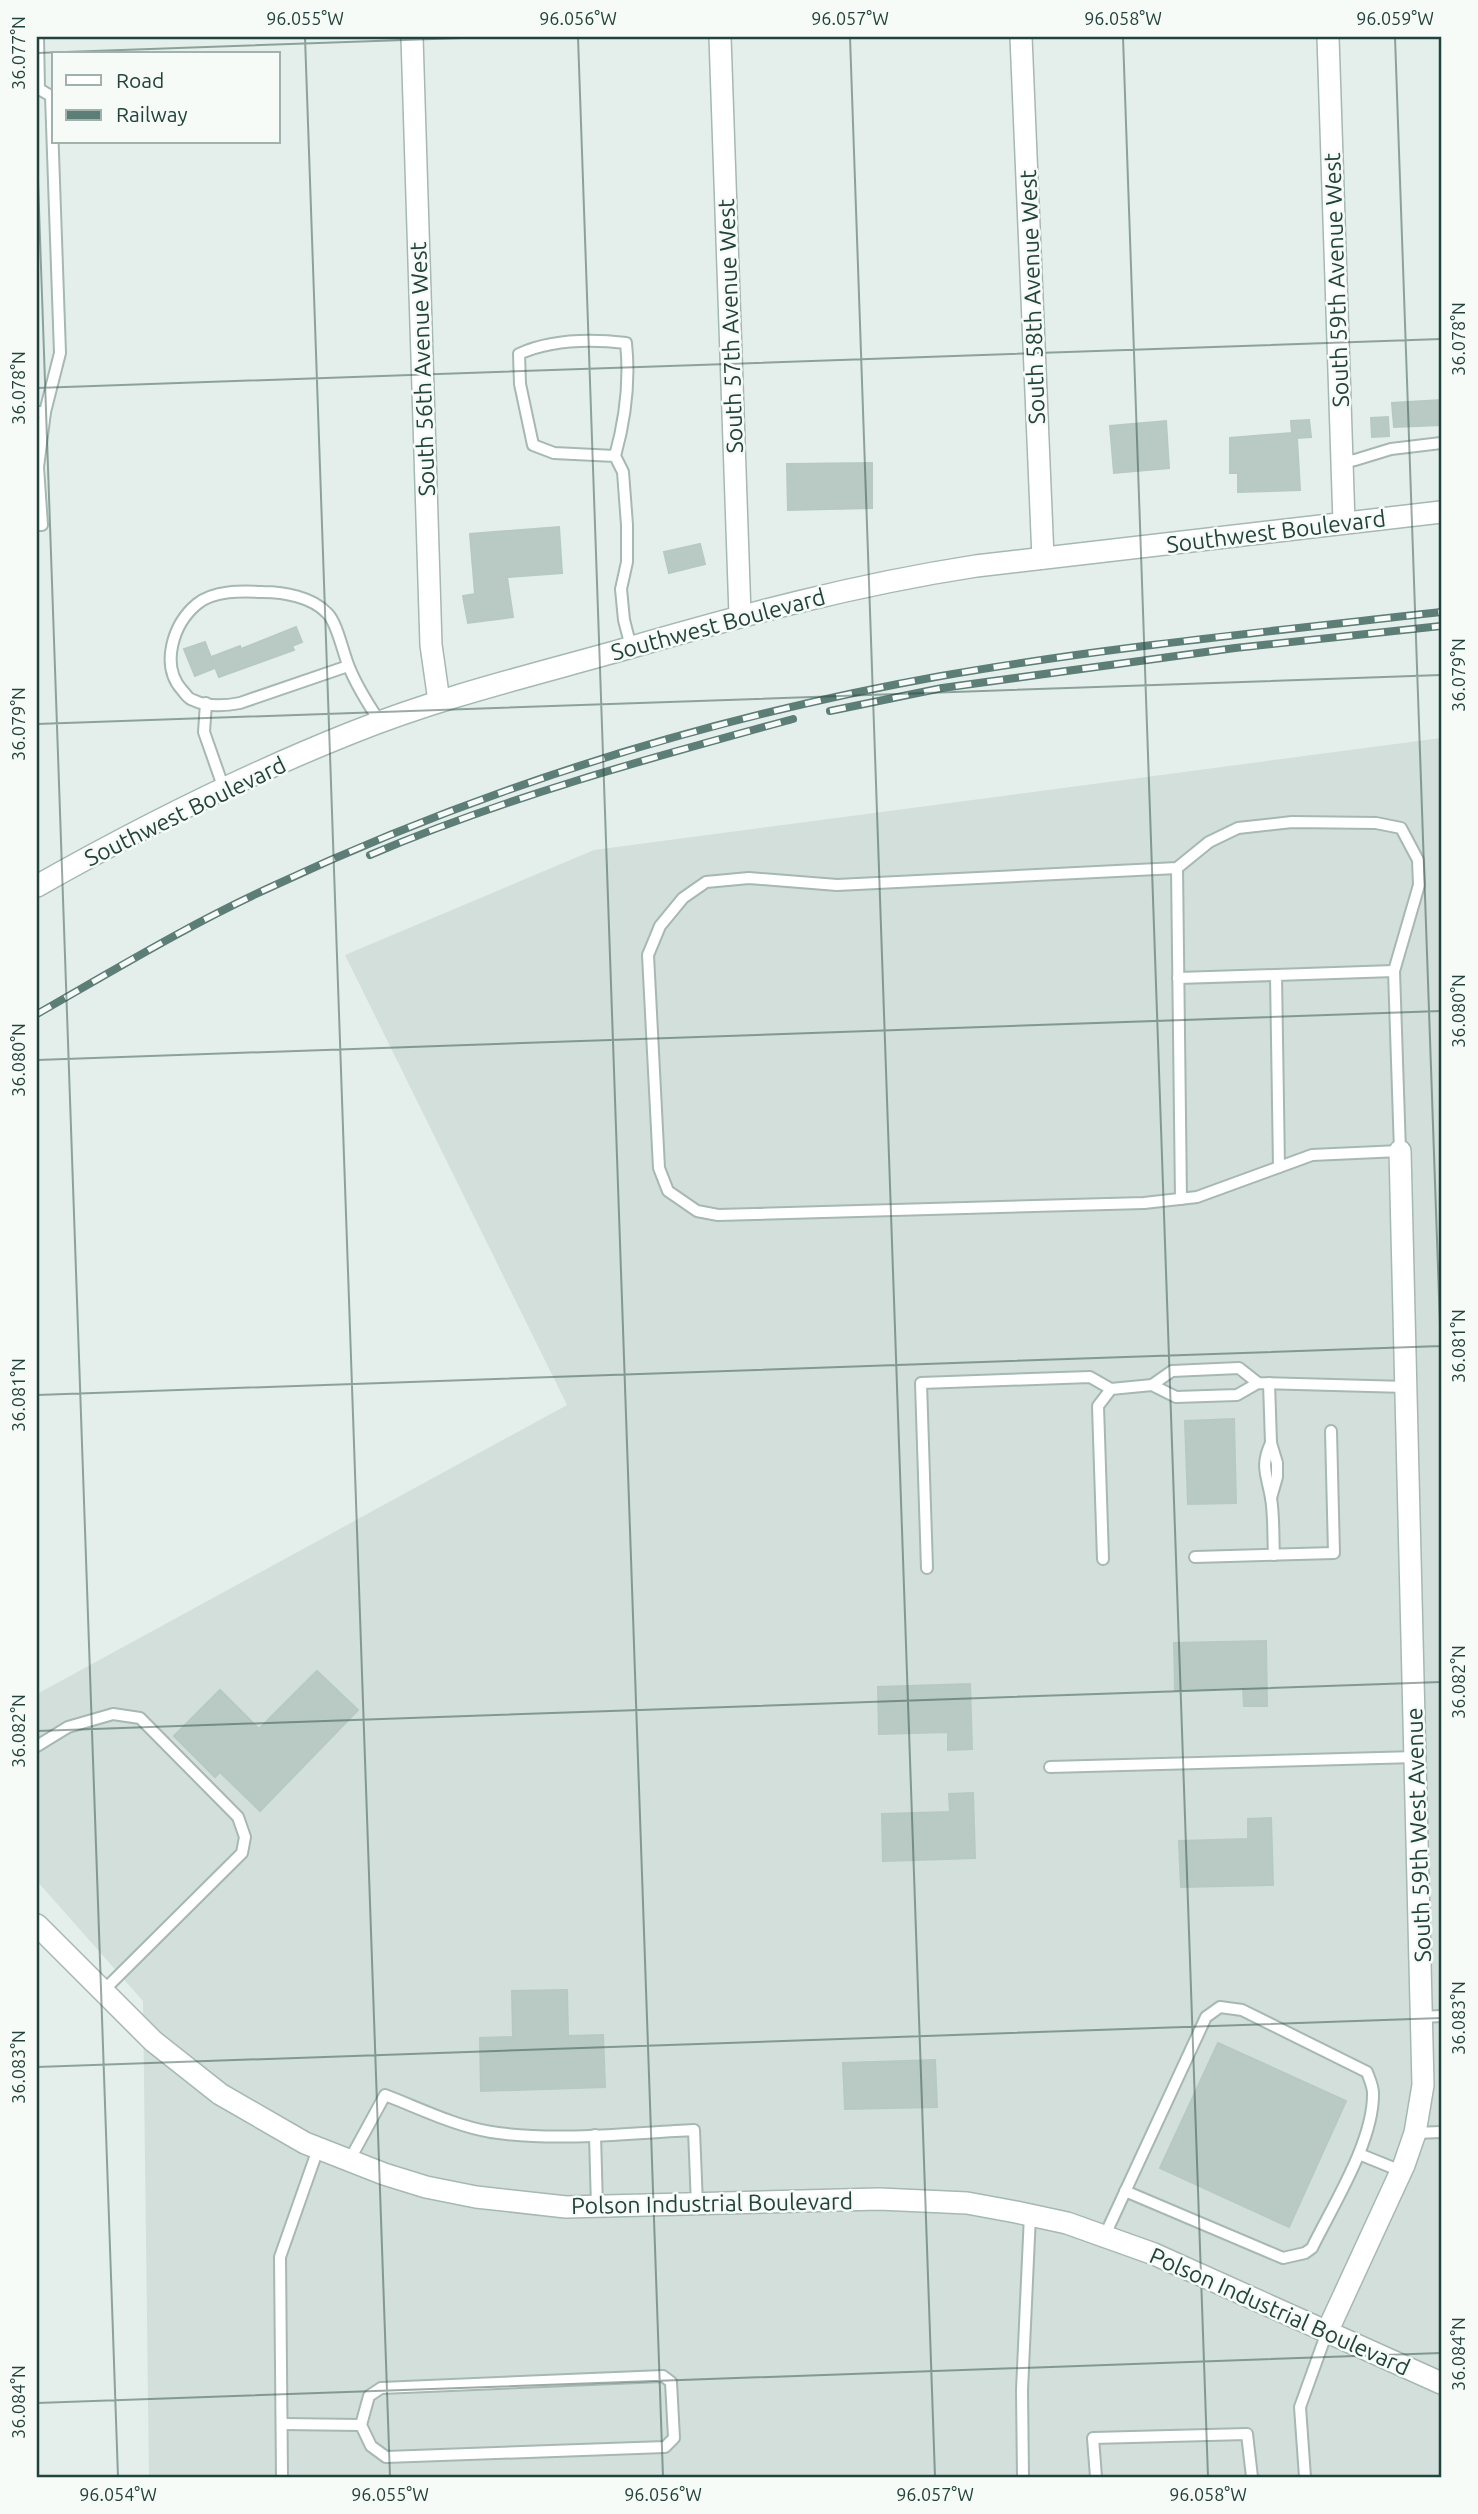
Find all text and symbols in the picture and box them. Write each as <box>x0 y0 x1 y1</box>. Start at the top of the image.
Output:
text: 96.055°W <box>266 8 344 28</box>
text: 96.056°W <box>539 8 617 28</box>
text: 96.057°W <box>811 8 889 28</box>
text: 96.058°W <box>1084 8 1162 28</box>
text: 96.059°W <box>1356 8 1434 28</box>
text: 36.077°N <box>8 16 28 90</box>
legend <box>52 52 280 144</box>
text: Road <box>116 68 164 92</box>
text: Railway <box>116 102 188 126</box>
street label: South 59th Avenue West <box>1319 152 1353 408</box>
street label: South 58th Avenue West <box>1015 169 1049 425</box>
street label: South 57th Avenue West <box>713 198 747 454</box>
street label: South 56th Avenue West <box>405 241 439 497</box>
text: 36.078°N <box>1448 302 1468 376</box>
text: 36.078°N <box>8 351 28 425</box>
street label: Southwest Boulevard <box>1165 505 1387 557</box>
street label: Southwest Boulevard <box>608 583 828 665</box>
text: 36.079°N <box>1448 638 1468 712</box>
text: 36.079°N <box>8 687 28 761</box>
street label: Southwest Boulevard <box>80 751 290 871</box>
text: 36.080°N <box>1448 974 1468 1048</box>
text: 36.080°N <box>8 1023 28 1097</box>
text: 36.081°N <box>1448 1309 1468 1383</box>
text: 36.081°N <box>8 1358 28 1432</box>
text: 36.082°N <box>1448 1645 1468 1719</box>
text: 36.082°N <box>8 1694 28 1768</box>
street label: South 59th West Avenue <box>1401 1707 1435 1963</box>
text: 36.083°N <box>1448 1981 1468 2055</box>
text: 36.083°N <box>8 2030 28 2104</box>
street label: Polson Industrial Boulevard <box>571 2188 853 2218</box>
street label: Polson Industrial Boulevard <box>1146 2242 1414 2380</box>
text: 36.084°N <box>1448 2317 1468 2391</box>
text: 36.084°N <box>8 2365 28 2439</box>
text: 96.054°W <box>79 2484 157 2504</box>
text: 96.055°W <box>351 2484 429 2504</box>
text: 96.056°W <box>624 2484 702 2504</box>
text: 96.057°W <box>896 2484 974 2504</box>
text: 96.058°W <box>1169 2484 1247 2504</box>

